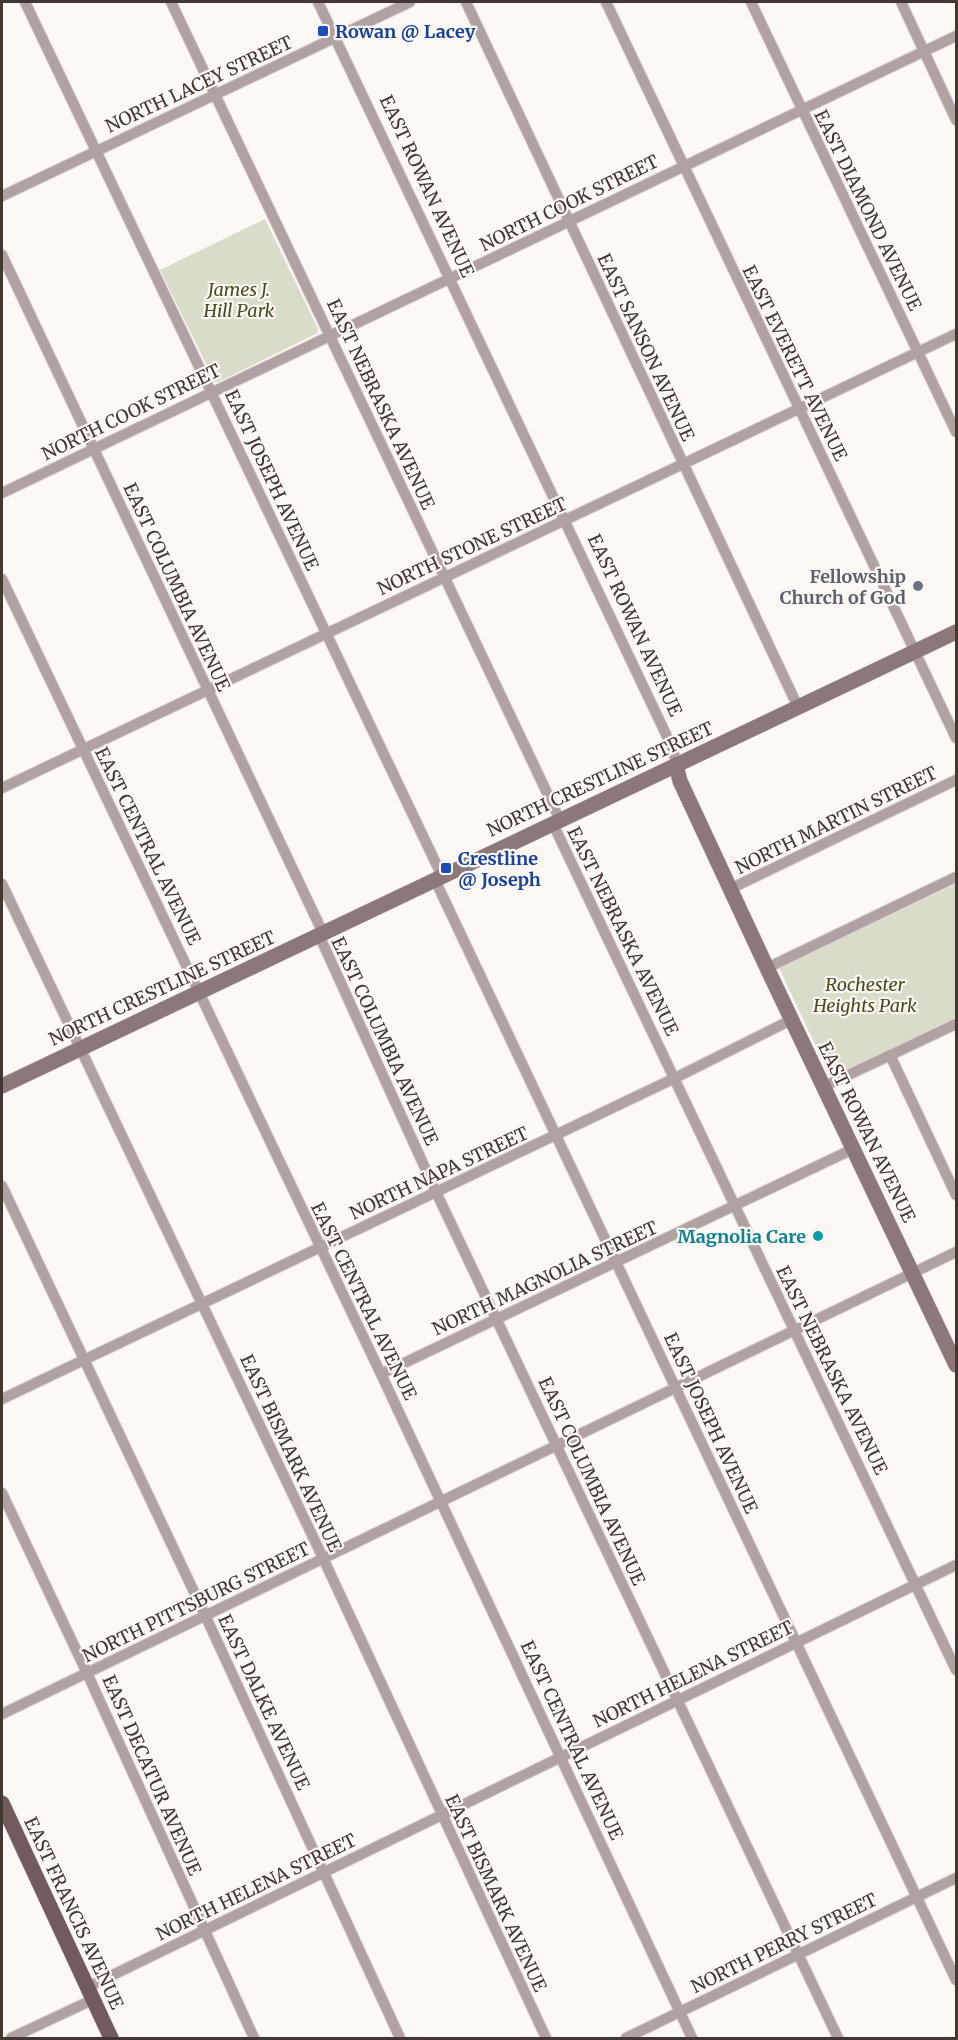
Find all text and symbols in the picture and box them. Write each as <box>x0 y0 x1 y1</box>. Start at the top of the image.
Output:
place label: Rowan @ Lacey <box>335 20 476 43</box>
marker: Rowan @ Lacey <box>316 24 330 38</box>
street label: NORTH LACEY STREET <box>102 30 297 138</box>
street label: EAST ROWAN AVENUE <box>375 91 480 281</box>
street label: EAST DIAMOND AVENUE <box>809 106 927 315</box>
street label: NORTH COOK STREET <box>476 149 663 256</box>
street label: EAST SANSON AVENUE <box>592 250 700 445</box>
street label: EAST EVERETT AVENUE <box>738 261 853 465</box>
park label: James J. Hill Park <box>203 278 275 322</box>
street label: EAST NEBRASKA AVENUE <box>322 295 440 513</box>
street label: NORTH COOK STREET <box>38 358 225 465</box>
street label: EAST JOSEPH AVENUE <box>220 386 324 575</box>
street label: EAST COLUMBIA AVENUE <box>119 479 236 695</box>
street label: NORTH STONE STREET <box>374 492 571 600</box>
street label: EAST ROWAN AVENUE <box>583 530 688 720</box>
place label: Fellowship Church of God <box>780 565 906 609</box>
marker: Fellowship Church of God <box>911 579 925 593</box>
street label: NORTH CRESTLINE STREET <box>483 716 717 842</box>
street label: EAST CENTRAL AVENUE <box>90 743 206 949</box>
street label: NORTH MARTIN STREET <box>731 761 941 879</box>
street label: EAST NEBRASKA AVENUE <box>562 823 684 1040</box>
place label: Crestline @ Joseph <box>458 847 541 891</box>
marker: Crestline @ Joseph <box>439 861 453 875</box>
street label: NORTH CRESTLINE STREET <box>45 925 279 1051</box>
street label: EAST COLUMBIA AVENUE <box>327 933 444 1149</box>
park label: Rochester Heights Park <box>812 973 917 1017</box>
street label: EAST ROWAN AVENUE <box>813 1038 921 1227</box>
street label: NORTH NAPA STREET <box>346 1121 532 1225</box>
street label: EAST CENTRAL AVENUE <box>306 1198 422 1404</box>
street label: NORTH MAGNOLIA STREET <box>429 1215 662 1340</box>
place label: Magnolia Care <box>677 1225 806 1248</box>
marker: Magnolia Care <box>811 1229 825 1243</box>
street label: EAST NEBRASKA AVENUE <box>771 1262 893 1479</box>
street label: EAST JOSEPH AVENUE <box>659 1329 763 1518</box>
street label: EAST BISMARK AVENUE <box>235 1351 347 1556</box>
street label: EAST COLUMBIA AVENUE <box>534 1373 651 1589</box>
street label: NORTH PITTSBURG STREET <box>79 1537 314 1667</box>
street label: EAST DALKE AVENUE <box>213 1611 315 1794</box>
street label: NORTH HELENA STREET <box>589 1615 797 1733</box>
street label: EAST CENTRAL AVENUE <box>516 1637 629 1844</box>
street label: EAST DECATUR AVENUE <box>97 1671 207 1879</box>
street label: EAST BISMARK AVENUE <box>440 1791 552 1996</box>
street label: EAST FRANCIS AVENUE <box>19 1813 129 2013</box>
street label: NORTH HELENA STREET <box>152 1828 360 1946</box>
street label: NORTH PERRY STREET <box>687 1888 881 1998</box>

